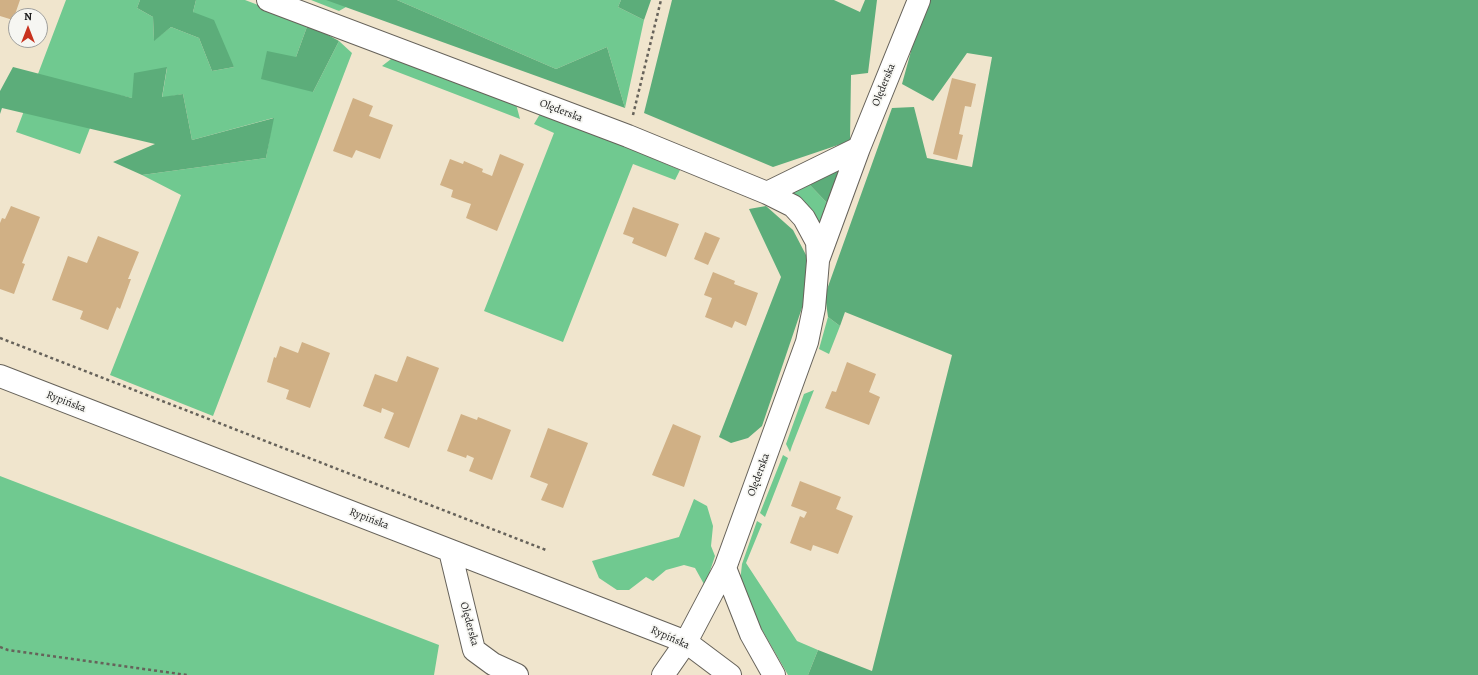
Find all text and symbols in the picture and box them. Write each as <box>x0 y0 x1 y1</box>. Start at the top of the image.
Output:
north arrow <box>8 8 48 48</box>
text: N <box>24 9 32 24</box>
street label: Olęderska <box>869 62 899 108</box>
street label: Olęderska <box>538 97 584 125</box>
street label: Rypińska <box>44 388 88 416</box>
street label: Olęderska <box>745 452 773 498</box>
street label: Rypińska <box>347 505 391 533</box>
street label: Olęderska <box>457 601 481 647</box>
street label: Rypińska <box>648 624 692 652</box>

